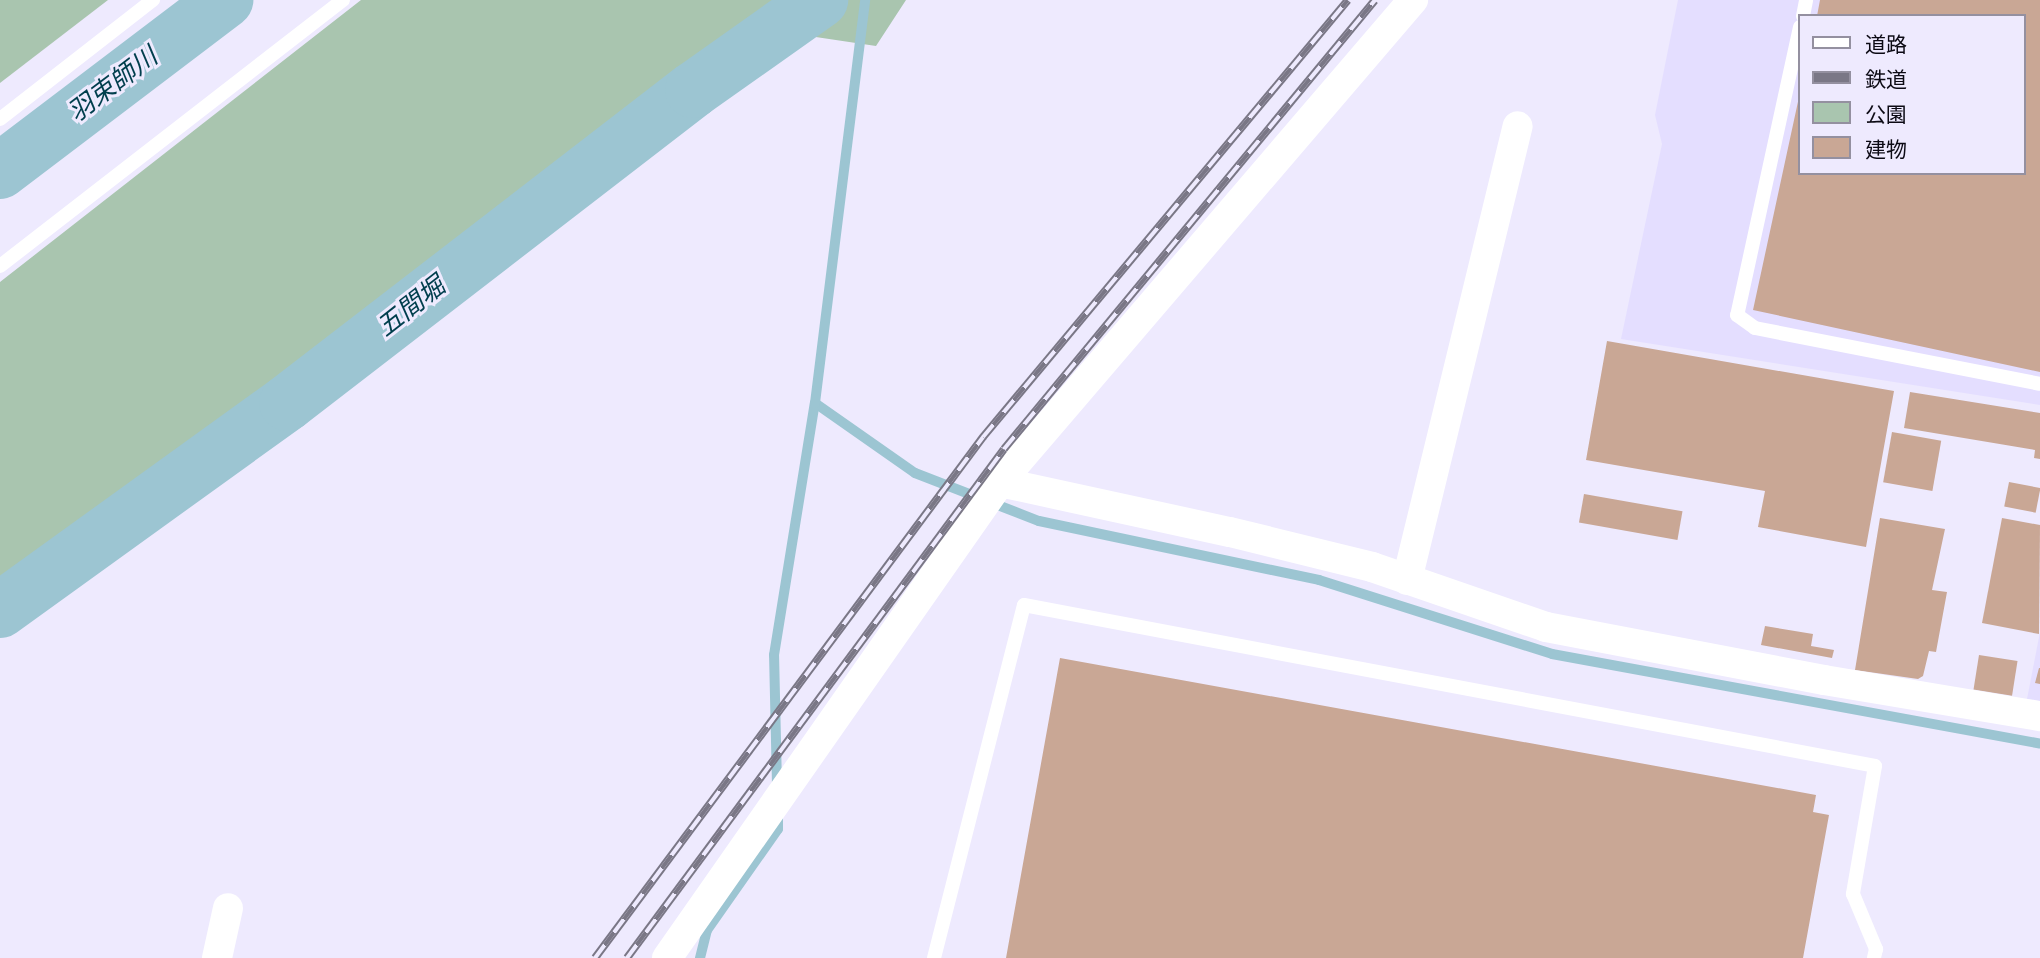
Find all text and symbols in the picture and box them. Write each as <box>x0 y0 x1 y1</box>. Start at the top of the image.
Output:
legend <box>1798 14 2026 175</box>
text: 道路 <box>1865 32 1907 58</box>
water label: 羽束師川 <box>62 41 164 129</box>
text: 鉄道 <box>1865 67 1907 93</box>
text: 公園 <box>1865 102 1907 128</box>
text: 建物 <box>1865 137 1907 163</box>
water label: 五間堀 <box>371 271 451 343</box>

